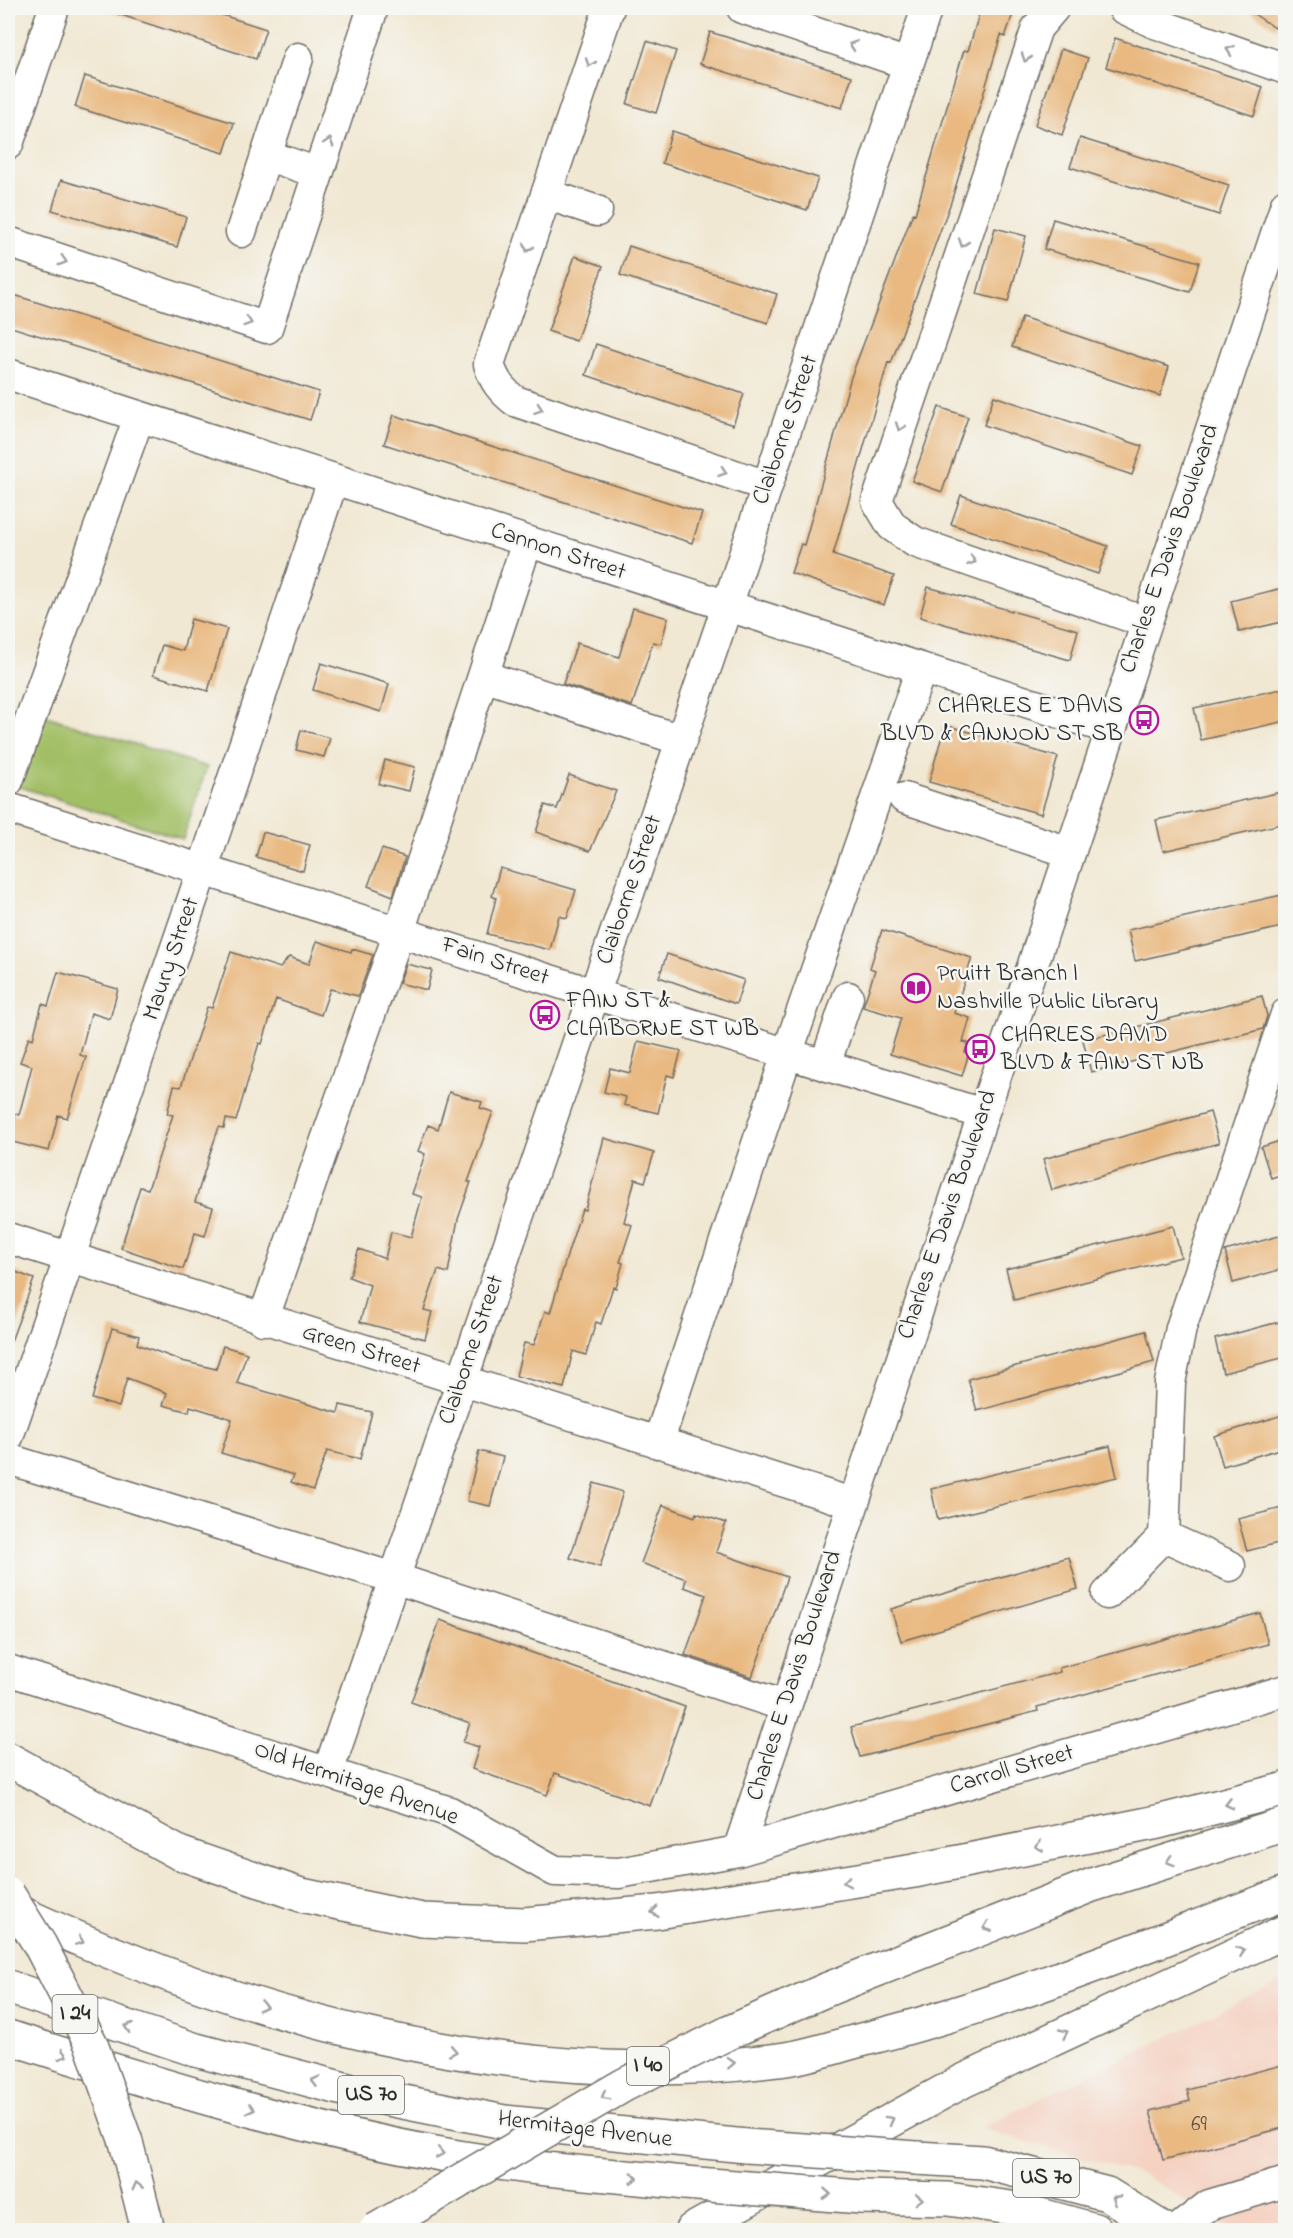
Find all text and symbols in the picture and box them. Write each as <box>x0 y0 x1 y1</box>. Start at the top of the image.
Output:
one-way arrow <box>848 40 859 53</box>
one-way arrow <box>1225 44 1236 57</box>
one-way arrow <box>1021 52 1034 63</box>
one-way arrow <box>585 57 598 68</box>
one-way arrow <box>321 137 334 148</box>
one-way arrow <box>958 237 971 248</box>
one-way arrow <box>523 242 535 253</box>
one-way arrow <box>57 254 68 266</box>
one-way arrow <box>242 315 253 328</box>
street label: Claiborne Street <box>744 350 828 510</box>
one-way arrow <box>533 402 543 415</box>
street label: Charles E Davis Boulevard <box>1111 419 1229 678</box>
one-way arrow <box>895 421 907 432</box>
one-way arrow <box>717 464 728 477</box>
street label: Cannon Street <box>486 514 630 590</box>
one-way arrow <box>966 554 977 567</box>
place label: CHARLES E DAVIS BLVD & CANNON ST SB <box>880 689 1123 752</box>
bus stop icon: CHARLES E DAVIS BLVD & CANNON ST SB <box>1128 704 1160 736</box>
street label: Claiborne Street <box>588 810 672 970</box>
street label: Maury Street <box>135 893 210 1026</box>
street label: Fain Street <box>436 928 553 996</box>
place label: Pruitt Branch | Nashville Public Library <box>937 957 1158 1021</box>
library icon: Pruitt Branch | Nashville Public Library <box>900 972 932 1004</box>
place label: FAIN ST & CLAIBORNE ST WB <box>565 984 759 1047</box>
bus stop icon: FAIN ST & CLAIBORNE ST WB <box>529 999 561 1031</box>
place label: CHARLES DAVID BLVD & FAIN ST NB <box>1000 1018 1204 1081</box>
bus stop icon: CHARLES DAVID BLVD & FAIN ST NB <box>964 1033 996 1065</box>
street label: Charles E Davis Boulevard <box>889 1085 1007 1344</box>
street label: Claiborne Street <box>430 1270 514 1430</box>
street label: Green Street <box>297 1315 425 1385</box>
street label: Charles E Davis Boulevard <box>738 1546 852 1806</box>
street label: Old Hermitage Avenue <box>249 1733 463 1836</box>
street label: Carroll Street <box>946 1736 1078 1804</box>
one-way arrow <box>1224 1796 1234 1809</box>
one-way arrow <box>1034 1839 1044 1852</box>
one-way arrow <box>1165 1853 1176 1866</box>
one-way arrow <box>843 1875 853 1888</box>
one-way arrow <box>650 1906 659 1918</box>
one-way arrow <box>982 1920 993 1932</box>
one-way arrow <box>73 1934 84 1946</box>
one-way arrow <box>1235 1946 1246 1958</box>
road number: I 24 <box>52 1995 98 2033</box>
one-way arrow <box>257 1999 268 2011</box>
one-way arrow <box>123 2022 134 2035</box>
one-way arrow <box>1058 2029 1069 2041</box>
one-way arrow <box>448 2044 458 2057</box>
road number: I 40 <box>627 2047 669 2085</box>
one-way arrow <box>57 2048 68 2060</box>
one-way arrow <box>726 2057 735 2070</box>
one-way arrow <box>310 2076 320 2089</box>
road number: US 70 <box>338 2076 404 2114</box>
one-way arrow <box>601 2089 611 2100</box>
one-way arrow <box>245 2101 255 2114</box>
street label: Hermitage Avenue <box>496 2102 674 2158</box>
house number: 69 <box>1191 2110 1207 2140</box>
one-way arrow <box>884 2116 894 2127</box>
one-way arrow <box>435 2146 445 2159</box>
road number: US 70 <box>1013 2159 1079 2197</box>
one-way arrow <box>629 2171 638 2183</box>
one-way arrow <box>131 2181 144 2191</box>
one-way arrow <box>823 2187 832 2200</box>
one-way arrow <box>915 2192 924 2205</box>
one-way arrow <box>1111 2196 1122 2207</box>

